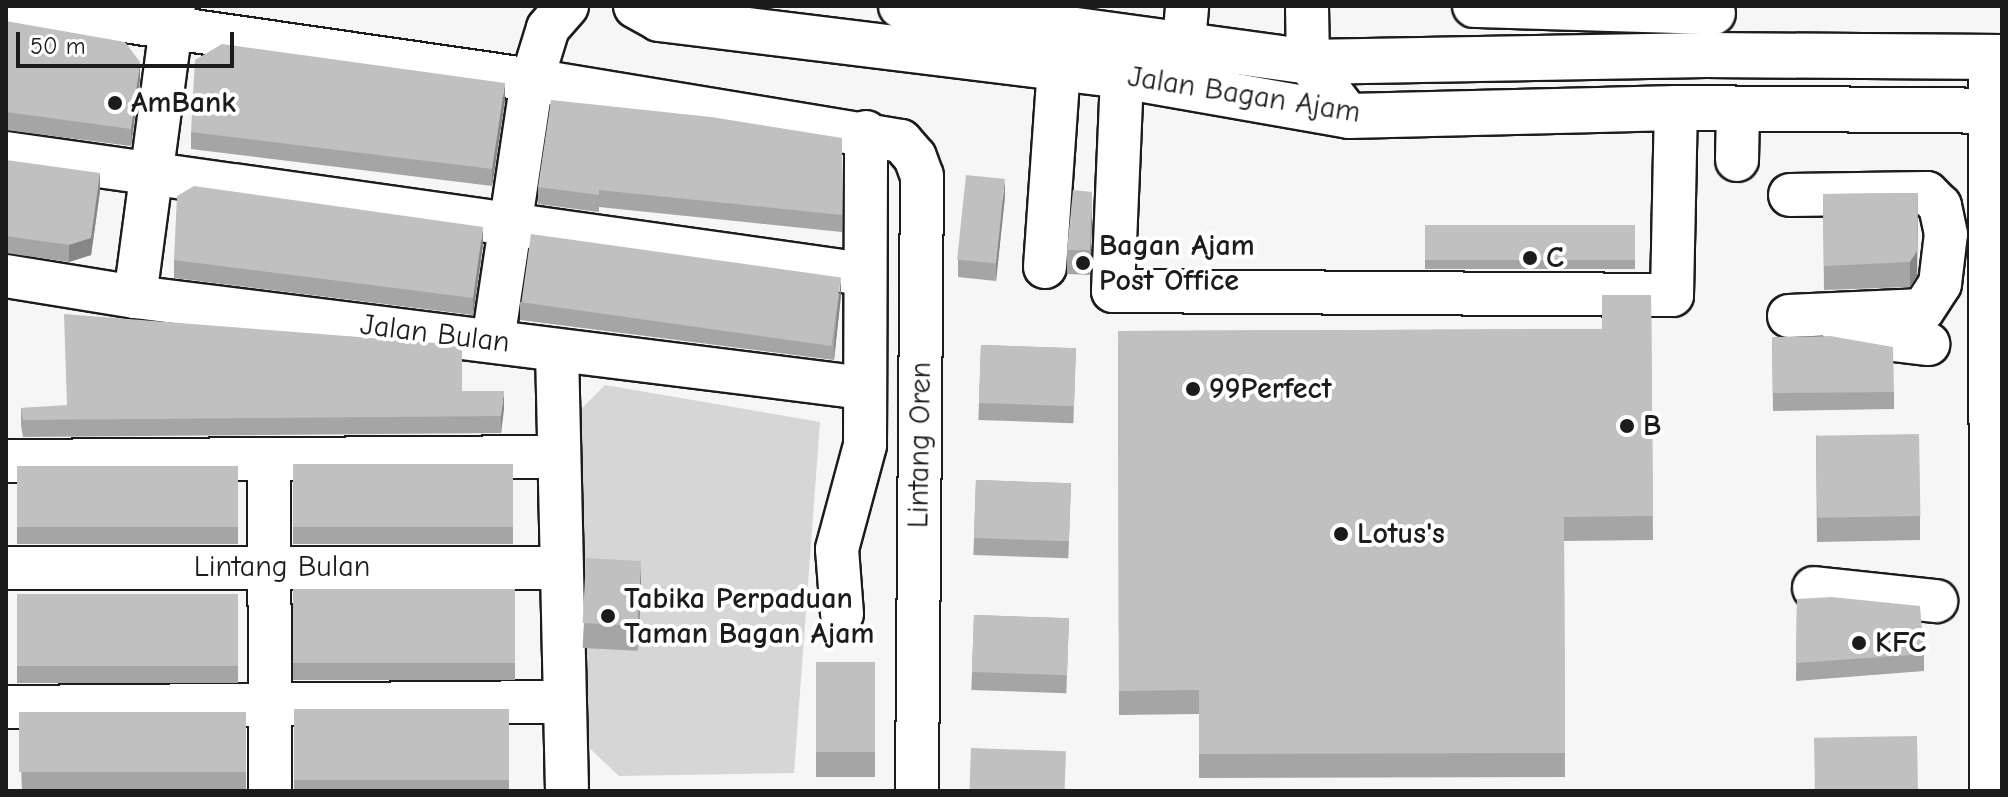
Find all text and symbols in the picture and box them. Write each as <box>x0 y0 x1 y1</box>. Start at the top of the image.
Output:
scale bar <box>20 16 238 66</box>
text: 50 m <box>30 32 86 60</box>
street label: Jalan Bagan Ajam <box>1125 59 1363 131</box>
place label: AmBank <box>131 85 236 121</box>
marker: AmBank <box>106 94 124 112</box>
place label: Bagan Ajam Post Office <box>1099 228 1255 298</box>
place label: C <box>1546 240 1564 276</box>
marker: C <box>1521 249 1539 267</box>
marker: Bagan Ajam Post Office <box>1074 254 1092 272</box>
street label: Jalan Bulan <box>358 307 512 361</box>
street label: Lintang Oren <box>901 362 939 528</box>
place label: 99Perfect <box>1209 371 1331 407</box>
marker: 99Perfect <box>1184 380 1202 398</box>
place label: B <box>1643 408 1661 444</box>
marker: B <box>1618 417 1636 435</box>
place label: Lotus's <box>1357 516 1445 552</box>
marker: Lotus's <box>1332 525 1350 543</box>
street label: Lintang Bulan <box>194 549 370 585</box>
place label: Tabika Perpaduan Taman Bagan Ajam <box>624 581 874 652</box>
marker: Tabika Perpaduan Taman Bagan Ajam <box>599 607 617 625</box>
place label: KFC <box>1875 625 1926 661</box>
marker: KFC <box>1850 634 1868 652</box>

